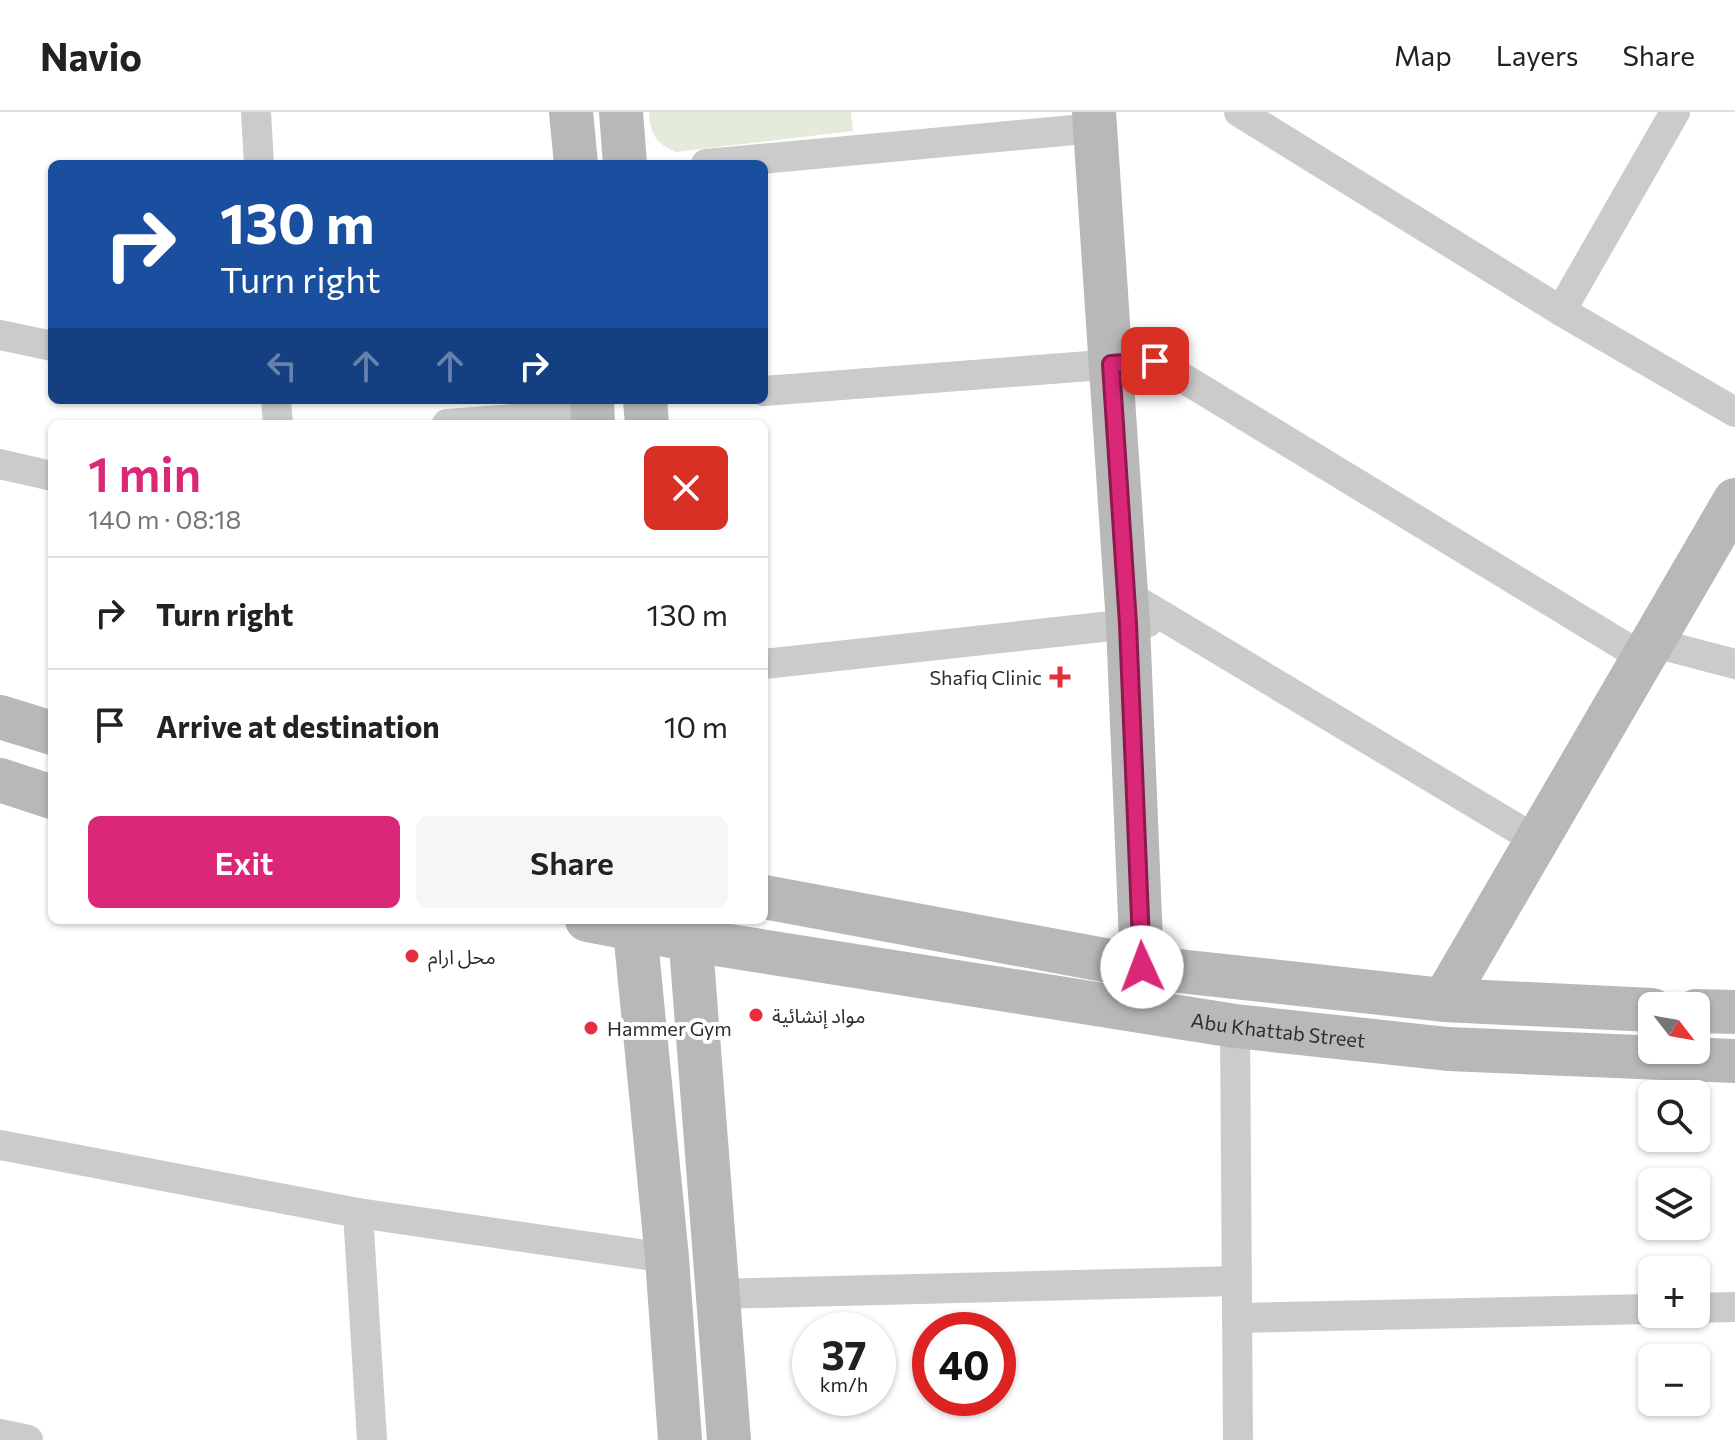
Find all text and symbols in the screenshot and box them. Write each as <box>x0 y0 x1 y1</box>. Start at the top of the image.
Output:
text: Navio <box>40 32 142 79</box>
text: Map <box>1394 38 1452 72</box>
text: Layers <box>1496 38 1578 72</box>
text: Share <box>1622 38 1695 72</box>
text: 130 m <box>220 187 375 256</box>
icon: right <box>88 192 192 296</box>
text: Turn right <box>220 256 381 300</box>
pin <box>1121 327 1189 395</box>
icon: arrive <box>1133 339 1177 383</box>
icon: left <box>260 344 304 388</box>
icon: ahead <box>344 344 388 388</box>
icon: ahead <box>428 344 472 388</box>
icon: right <box>512 344 556 388</box>
text: 1 min <box>88 443 201 502</box>
button: close <box>644 446 728 530</box>
text: 140 m · 08:18 <box>88 503 241 534</box>
icon: right <box>88 591 132 635</box>
text: Turn right <box>156 595 293 632</box>
text: 130 m <box>647 595 728 632</box>
place label: Shafiq Clinic <box>929 665 1042 689</box>
marker: Shafiq Clinic <box>1049 666 1071 688</box>
icon: arrive <box>88 703 132 747</box>
text: Arrive at destination <box>156 707 440 744</box>
text: 10 m <box>664 707 728 744</box>
button: Exit <box>88 816 400 908</box>
button: Share <box>416 816 728 908</box>
position arrow <box>1100 925 1184 1009</box>
place label: محل ارام <box>428 944 496 972</box>
marker: محل ارام <box>403 947 421 965</box>
north arrow <box>1638 992 1710 1064</box>
map controls <box>1638 992 1710 1416</box>
place label: مواد إنشائية <box>772 1003 866 1029</box>
marker: مواد إنشائية <box>747 1006 765 1024</box>
street label: Abu Khattab Street <box>1189 1007 1366 1052</box>
place label: Hammer Gym <box>607 1016 732 1040</box>
marker: Hammer Gym <box>582 1019 600 1037</box>
button: search <box>1638 1080 1710 1152</box>
button: layers <box>1638 1168 1710 1240</box>
button: + <box>1638 1256 1710 1328</box>
speed limit sign: 40 <box>912 1312 1016 1416</box>
text: 37 <box>822 1329 866 1378</box>
button: − <box>1638 1344 1710 1416</box>
text: km/h <box>820 1372 868 1396</box>

